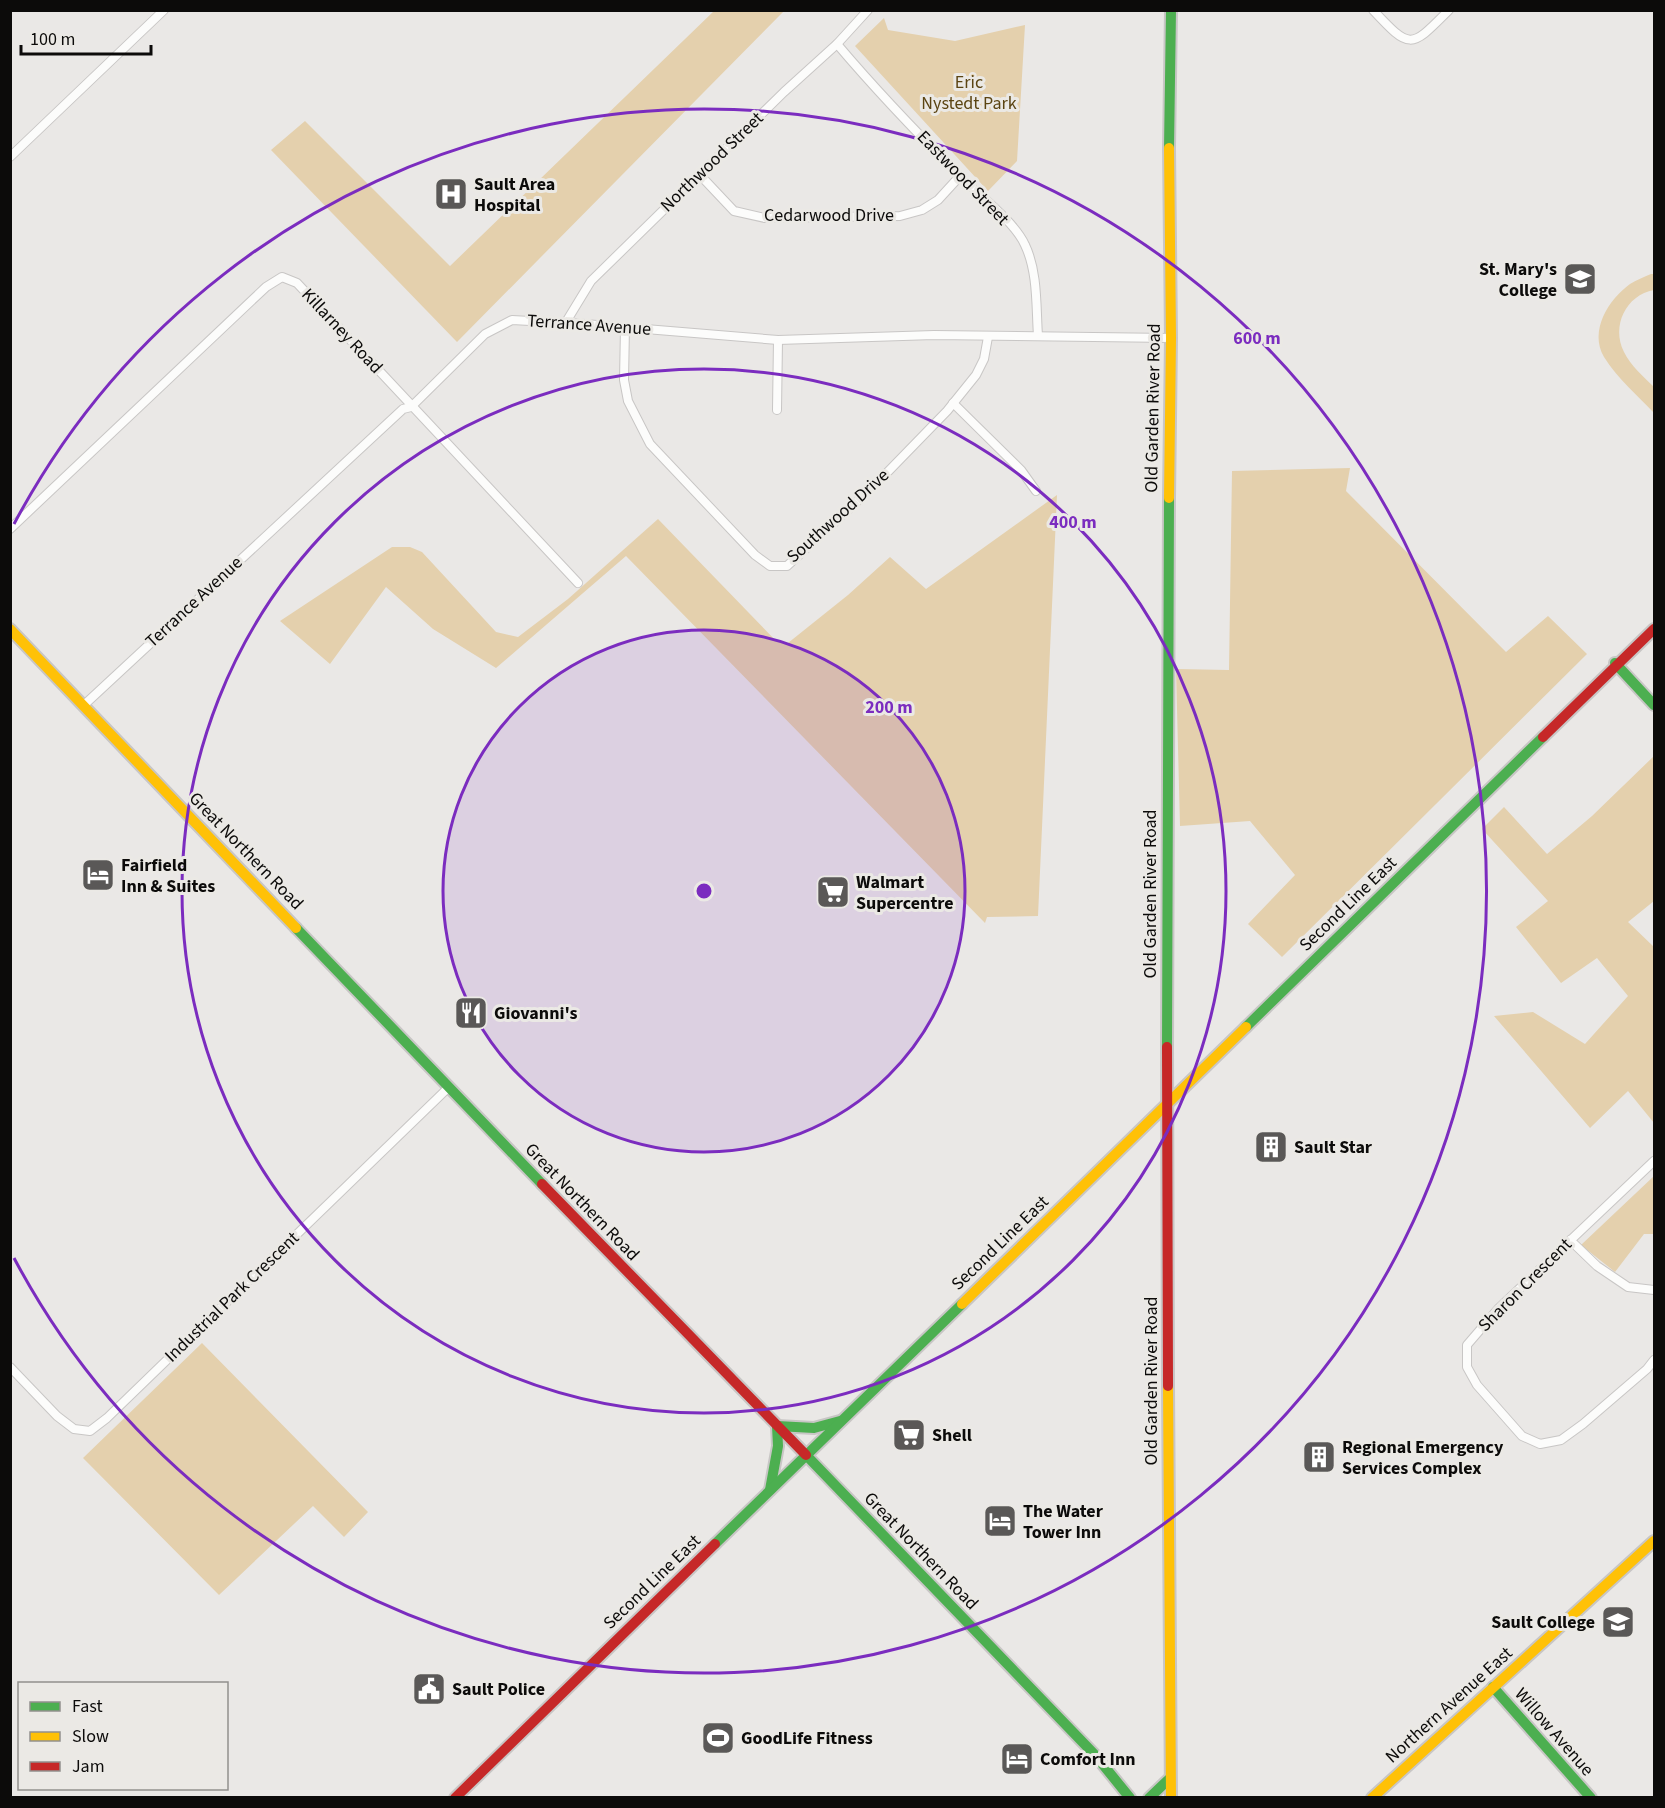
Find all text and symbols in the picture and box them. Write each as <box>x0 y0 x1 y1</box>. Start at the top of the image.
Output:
scale bar <box>21 18 152 56</box>
text: 100 m <box>30 27 75 52</box>
park label: Eric Nystedt Park <box>921 70 1017 116</box>
street label: Northwood Street <box>655 106 769 218</box>
street label: Eastwood Street <box>911 125 1015 231</box>
place label: Sault Area Hospital <box>474 172 555 218</box>
hospital icon: Sault Area Hospital <box>433 176 469 212</box>
street label: Cedarwood Drive <box>764 203 894 228</box>
place label: St. Mary's College <box>1479 257 1557 303</box>
school or university icon: St. Mary's College <box>1562 261 1598 297</box>
street label: Killarney Road <box>296 283 388 379</box>
street label: Terrance Avenue <box>526 308 652 342</box>
street label: Old Garden River Road <box>1139 323 1167 493</box>
text: 600 m <box>1233 326 1281 351</box>
street label: Southwood Drive <box>781 463 895 569</box>
text: 400 m <box>1049 510 1097 535</box>
street label: Terrance Avenue <box>140 550 248 653</box>
text: 200 m <box>865 695 913 720</box>
street label: Great Northern Road <box>183 787 309 915</box>
street label: Old Garden River Road <box>1138 809 1163 979</box>
street label: Second Line East <box>1294 851 1402 957</box>
place label: Fairfield Inn & Suites <box>121 853 215 899</box>
hotel icon: Fairfield Inn & Suites <box>80 857 116 893</box>
place label: Walmart Supercentre <box>856 870 954 916</box>
supermarket icon: Walmart Supercentre <box>815 874 851 910</box>
centre of rings <box>694 881 714 901</box>
restaurant icon: Giovanni's <box>453 995 489 1031</box>
place label: Giovanni's <box>494 1001 577 1026</box>
building icon: Sault Star <box>1253 1129 1289 1165</box>
place label: Sault Star <box>1294 1135 1373 1160</box>
street label: Great Northern Road <box>519 1138 645 1266</box>
street label: Second Line East <box>946 1190 1054 1296</box>
street label: Industrial Park Crescent <box>159 1226 305 1368</box>
street label: Sharon Crescent <box>1473 1233 1577 1337</box>
street label: Old Garden River Road <box>1139 1296 1164 1466</box>
supermarket icon: Shell <box>891 1417 927 1453</box>
place label: Shell <box>932 1423 972 1448</box>
place label: Regional Emergency Services Complex <box>1342 1435 1504 1481</box>
building icon: Regional Emergency Services Complex <box>1301 1439 1337 1475</box>
street label: Great Northern Road <box>858 1487 984 1615</box>
place label: The Water Tower Inn <box>1023 1499 1104 1545</box>
hotel icon: The Water Tower Inn <box>982 1503 1018 1539</box>
street label: Second Line East <box>598 1529 706 1635</box>
school or university icon: Sault College <box>1600 1604 1636 1640</box>
place label: Sault College <box>1491 1610 1595 1635</box>
street label: Northern Avenue East <box>1380 1641 1518 1769</box>
public building icon: Sault Police <box>411 1671 447 1707</box>
place label: Sault Police <box>452 1677 545 1702</box>
legend <box>18 1682 228 1790</box>
street label: Willow Avenue <box>1509 1682 1599 1782</box>
text: Fast <box>72 1694 103 1719</box>
sports icon: GoodLife Fitness <box>700 1720 736 1756</box>
text: Slow <box>72 1724 109 1749</box>
place label: GoodLife Fitness <box>741 1726 873 1751</box>
hotel icon: Comfort Inn <box>999 1741 1035 1777</box>
place label: Comfort Inn <box>1040 1747 1136 1772</box>
text: Jam <box>72 1754 105 1779</box>

